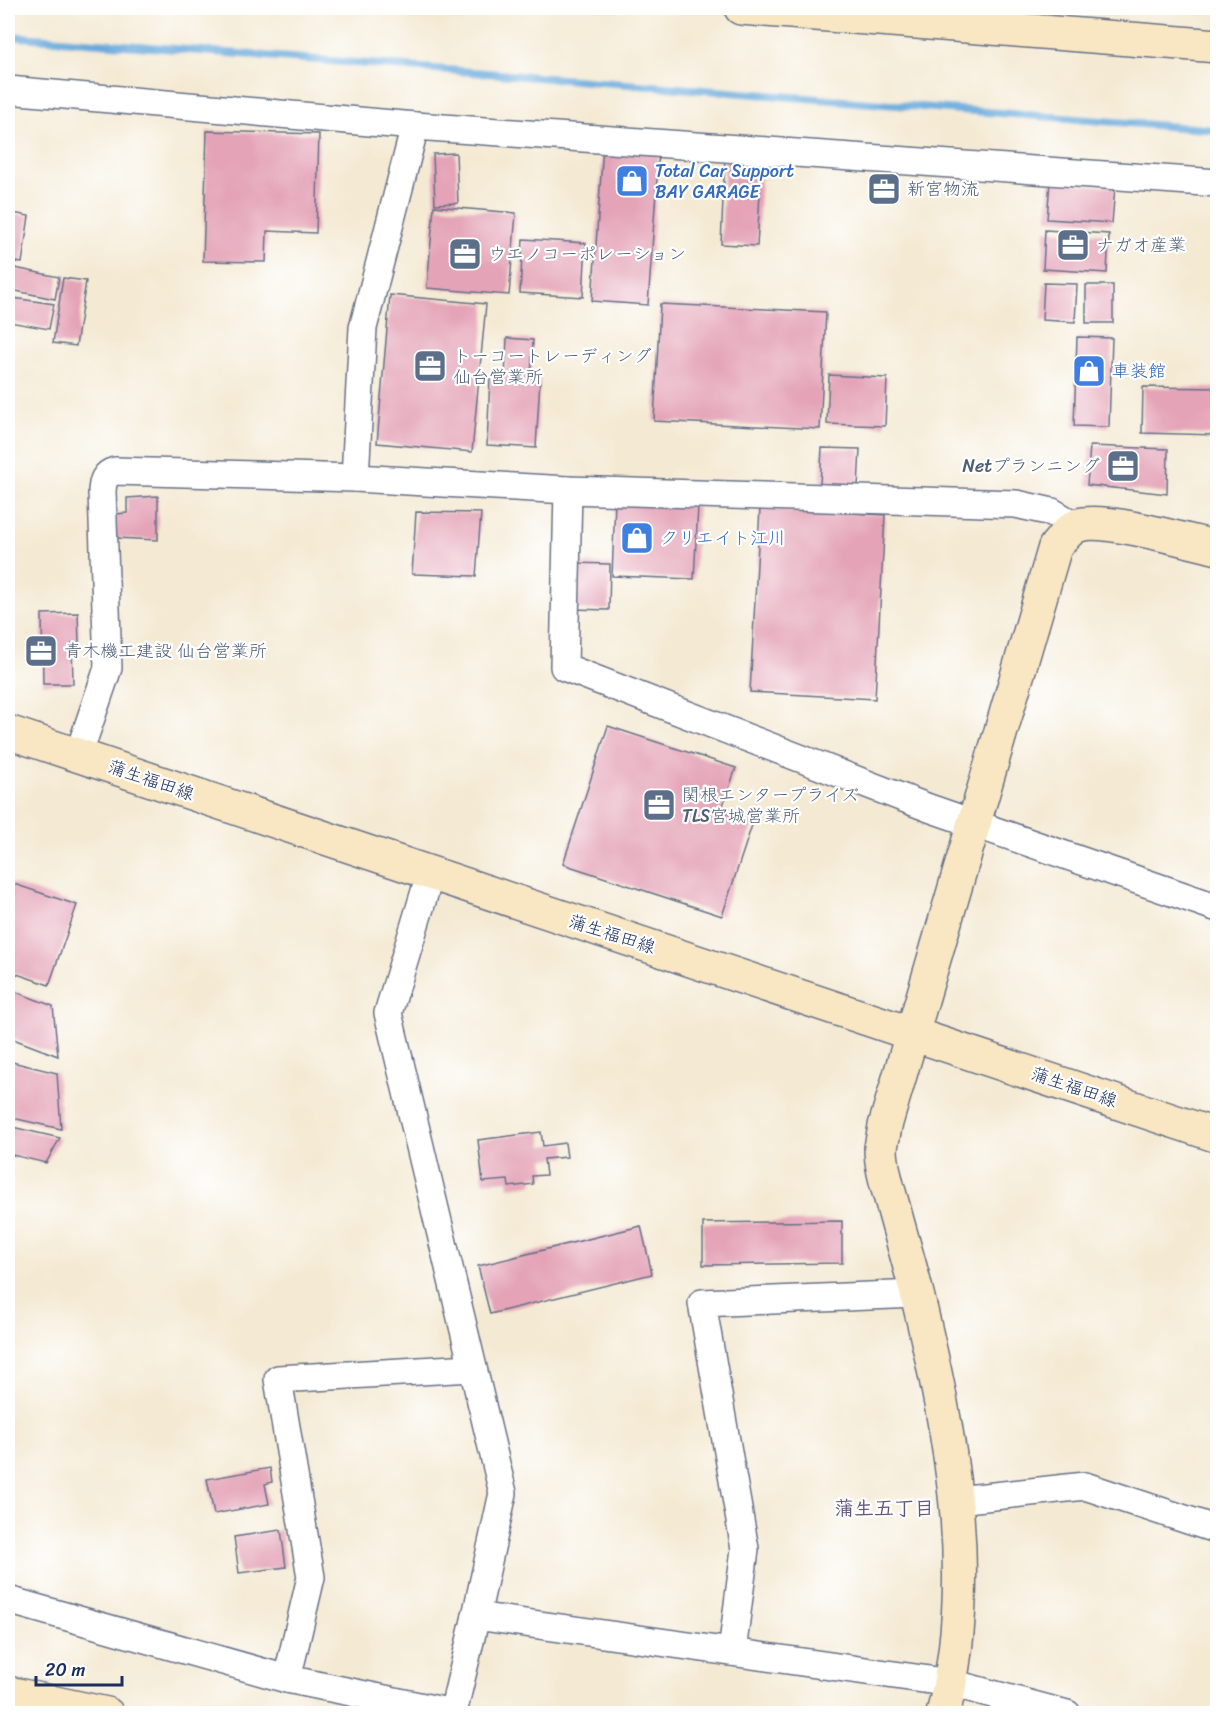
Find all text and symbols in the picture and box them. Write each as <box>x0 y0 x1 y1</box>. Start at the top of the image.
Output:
place label: Total Car Support BAY GARAGE <box>655 155 794 208</box>
shop icon: Total Car Support BAY GARAGE <box>614 163 650 199</box>
office icon: 新宮物流 <box>866 171 902 207</box>
place label: 新宮物流 <box>907 173 979 205</box>
office icon: ナガオ産業 <box>1055 227 1091 263</box>
place label: ナガオ産業 <box>1096 229 1186 261</box>
office icon: ウエノコーポレーション <box>447 236 483 272</box>
place label: ウエノコーポレーション <box>488 238 686 270</box>
place label: トーコートレーディング 仙台営業所 <box>453 340 652 393</box>
office icon: トーコートレーディング 仙台営業所 <box>412 348 448 384</box>
shop icon: 車装館 <box>1071 353 1107 389</box>
place label: 車装館 <box>1112 355 1166 387</box>
office icon: Netプランニング <box>1105 448 1141 484</box>
place label: Netプランニング <box>962 450 1100 482</box>
shop icon: クリエイト江川 <box>619 520 655 556</box>
place label: クリエイト江川 <box>660 522 786 554</box>
office icon: 青木機工建設 仙台営業所 <box>23 633 59 669</box>
place label: 青木機工建設 仙台営業所 <box>64 635 267 667</box>
street label: 蒲生福田線 <box>103 750 199 810</box>
place label: 関根エンタープライズ TLS宮城営業所 <box>682 779 859 832</box>
office icon: 関根エンタープライズ TLS宮城営業所 <box>641 787 677 823</box>
street label: 蒲生福田線 <box>564 905 660 963</box>
street label: 蒲生福田線 <box>1026 1057 1122 1117</box>
district label: 蒲生五丁目 <box>834 1491 934 1526</box>
scale bar <box>36 1649 122 1687</box>
text: 20 m <box>45 1654 85 1686</box>

